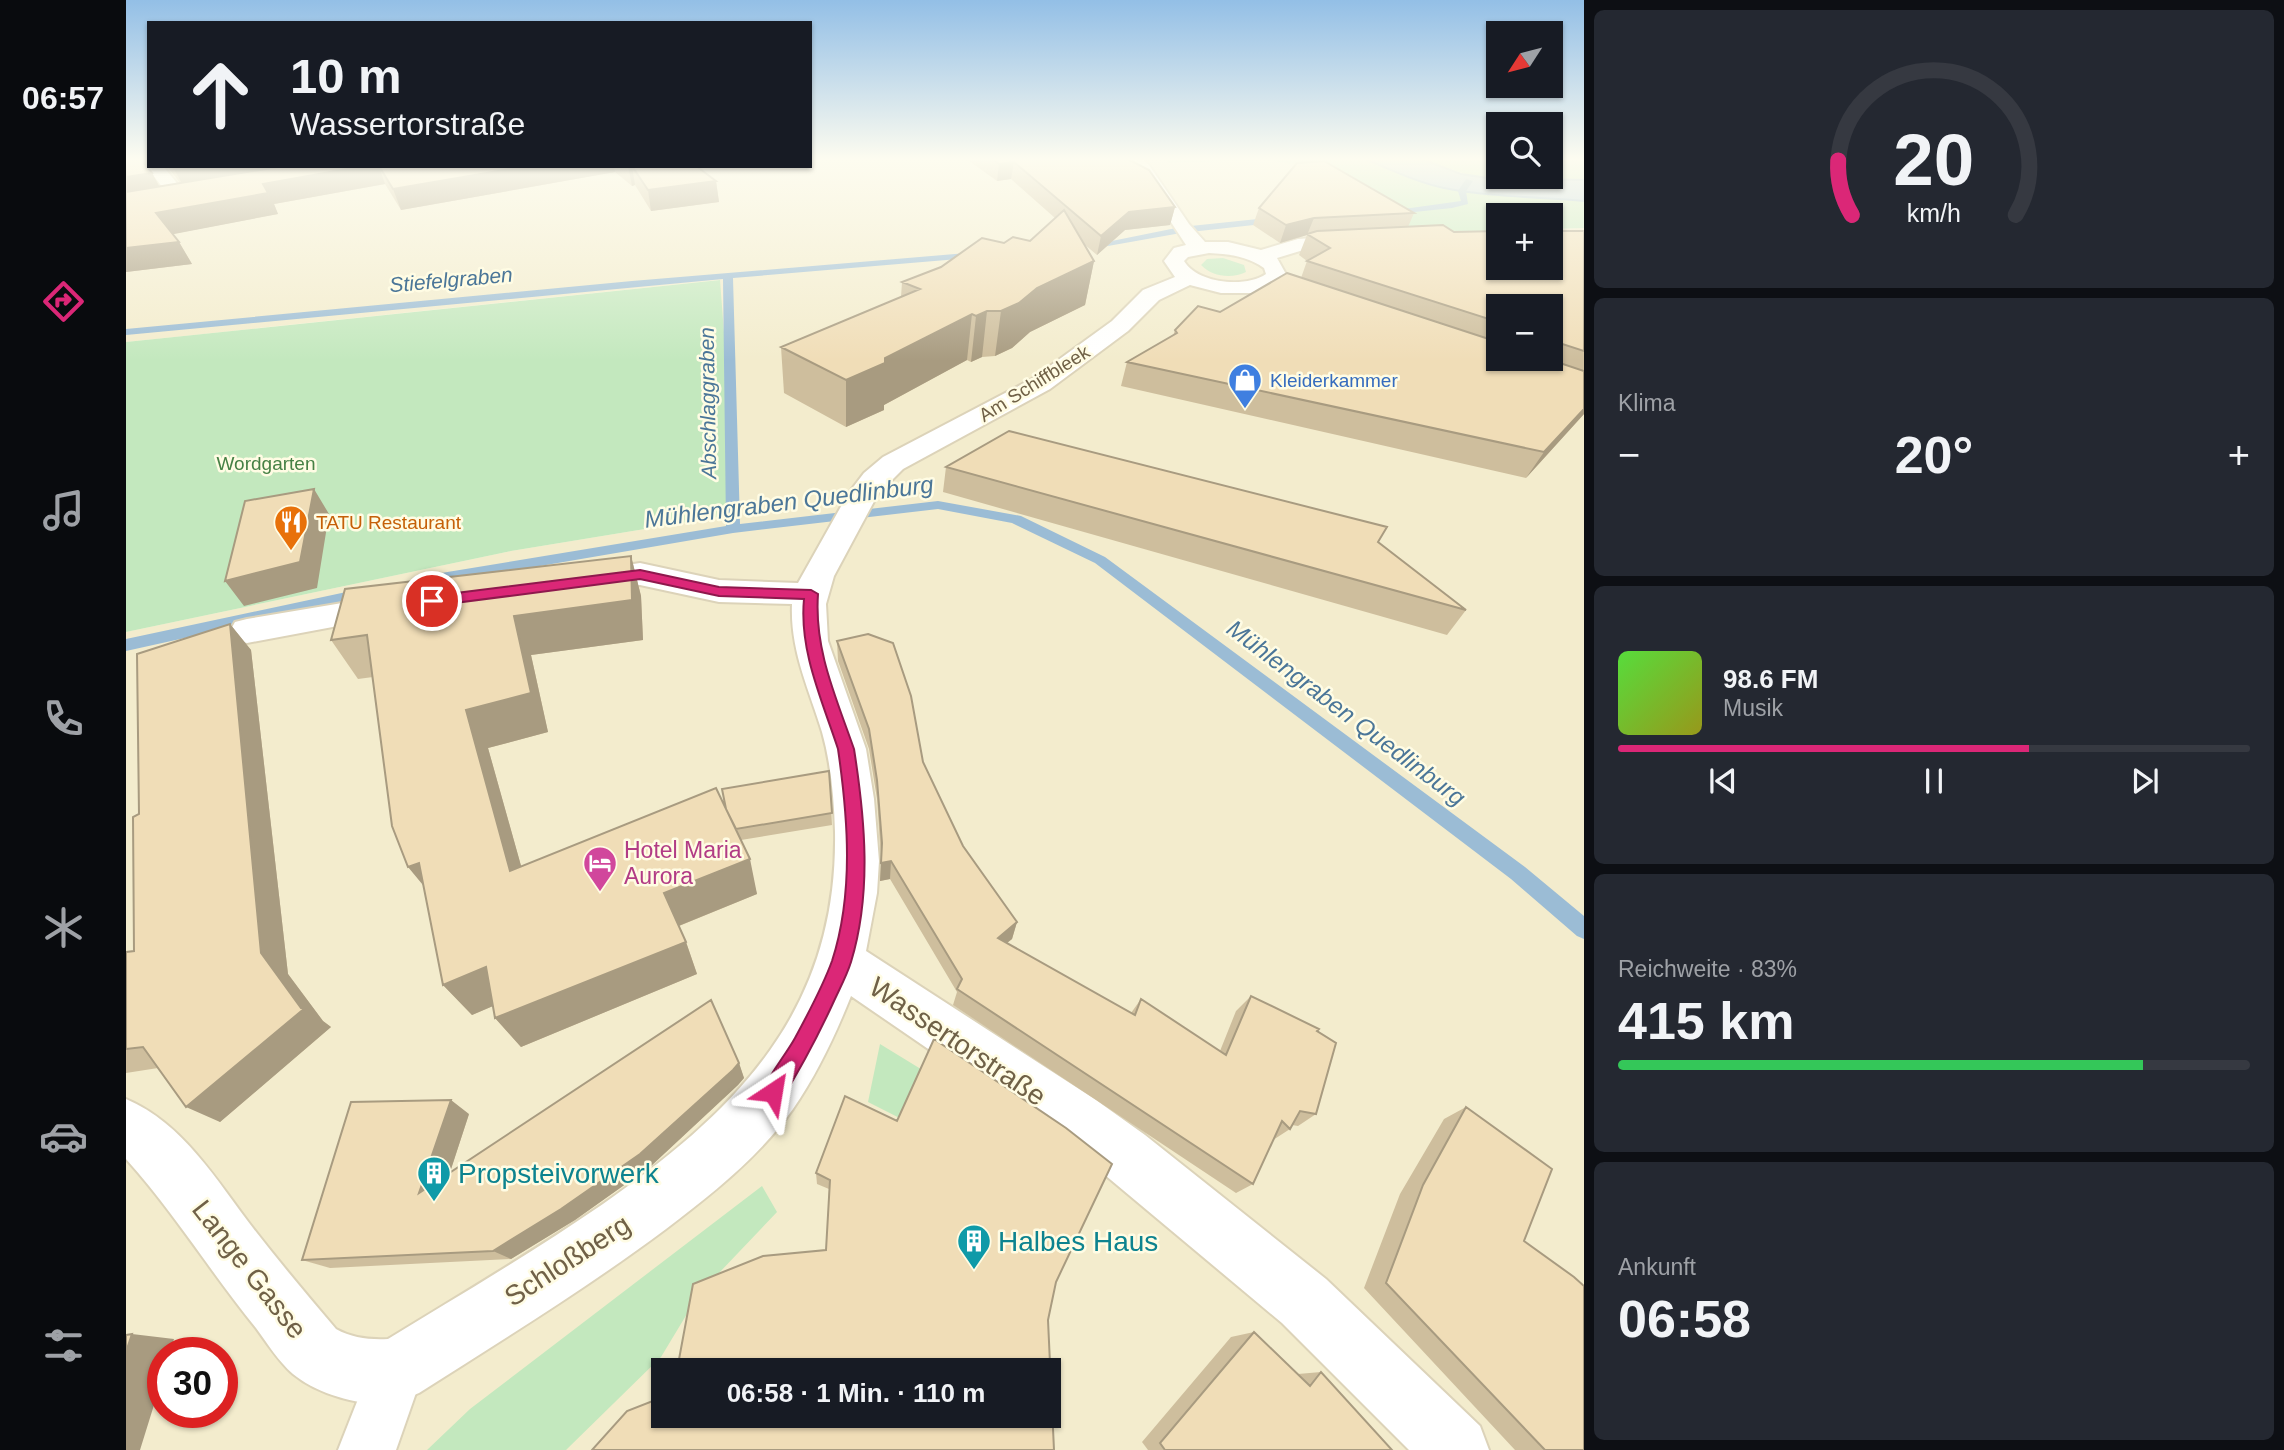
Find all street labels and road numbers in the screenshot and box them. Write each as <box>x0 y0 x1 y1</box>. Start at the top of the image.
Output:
street label: Am Schiffbleek <box>975 341 1094 426</box>
street label: Wassertorstraße <box>864 971 1052 1112</box>
street label: Lange Gasse <box>186 1194 313 1344</box>
street label: Schloßberg <box>499 1208 636 1312</box>

